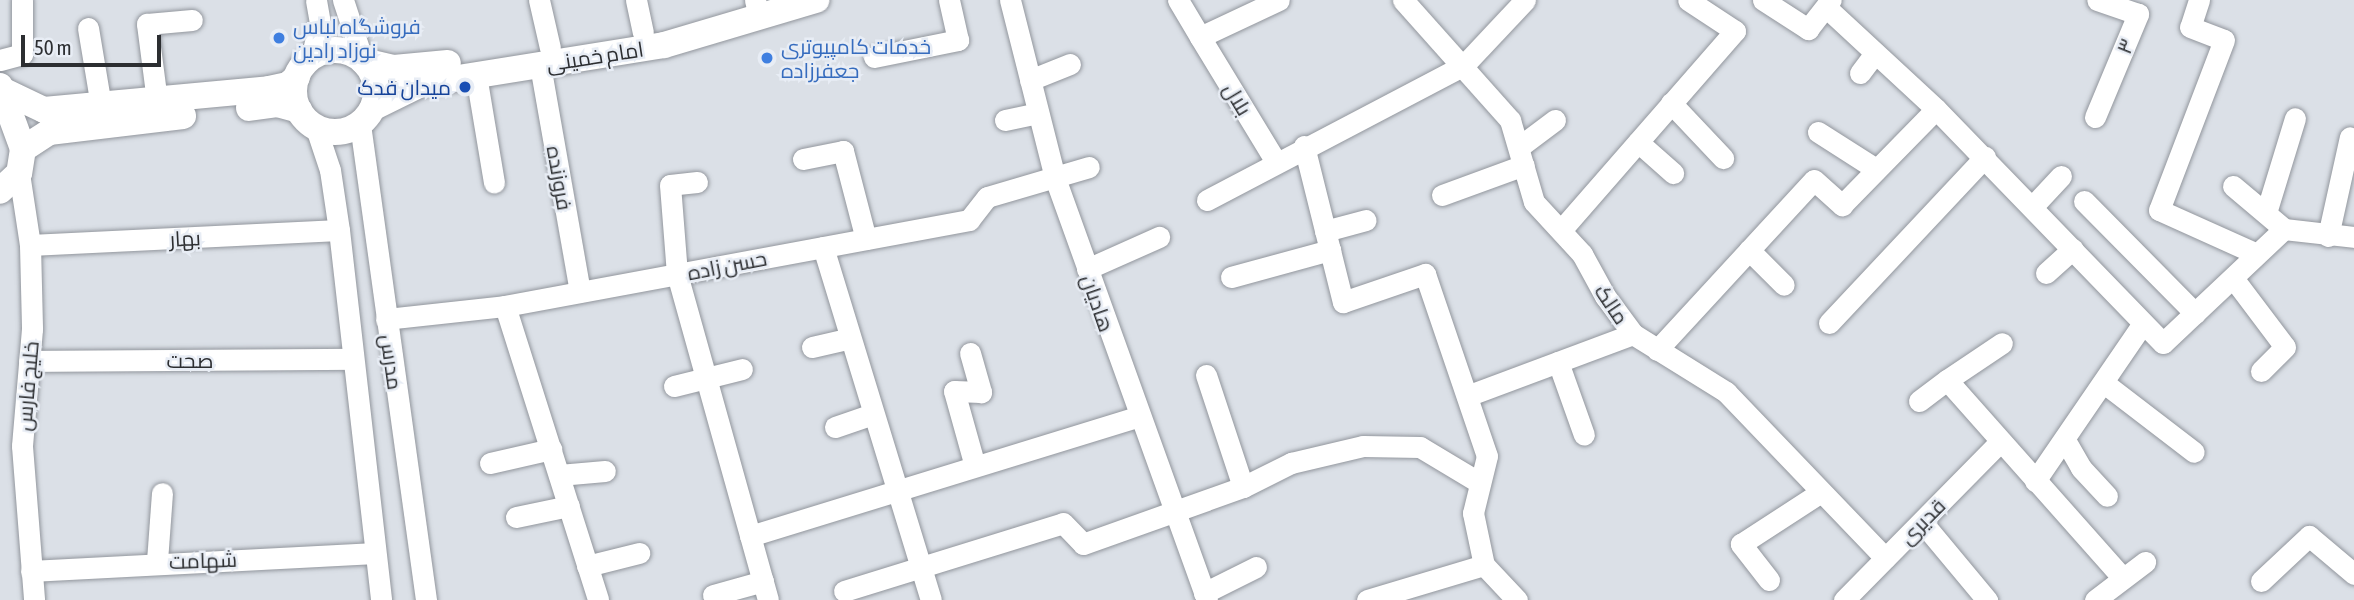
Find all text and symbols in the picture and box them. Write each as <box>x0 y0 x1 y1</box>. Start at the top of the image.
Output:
place label: فروشگاه لباس نوزاد رادین <box>293 13 421 63</box>
scale bar <box>24 21 164 65</box>
marker: فروشگاه لباس نوزاد رادین <box>271 30 287 46</box>
place label: خدمات کامپیوتری جعفرزاده <box>781 33 931 83</box>
text: 50 m <box>34 35 72 59</box>
street label: ۳ <box>2111 35 2139 57</box>
street label: امام خمینی <box>545 36 645 76</box>
marker: خدمات کامپیوتری جعفرزاده <box>759 50 775 66</box>
place label: میدان فدک <box>357 74 451 100</box>
street label: بلال <box>1219 78 1257 120</box>
marker: میدان فدک <box>457 79 473 95</box>
street label: فروزنده <box>542 144 578 212</box>
street label: بهار <box>169 225 201 251</box>
street label: حسن زاده <box>685 245 769 285</box>
street label: هادیان <box>1077 271 1119 335</box>
street label: مالک <box>1590 279 1634 329</box>
street label: مدرس <box>376 333 408 391</box>
street label: خلیج فارس <box>11 340 43 432</box>
street label: صحت <box>166 347 214 373</box>
street label: قدیری <box>1894 493 1950 549</box>
street label: شهامت <box>169 546 237 574</box>

